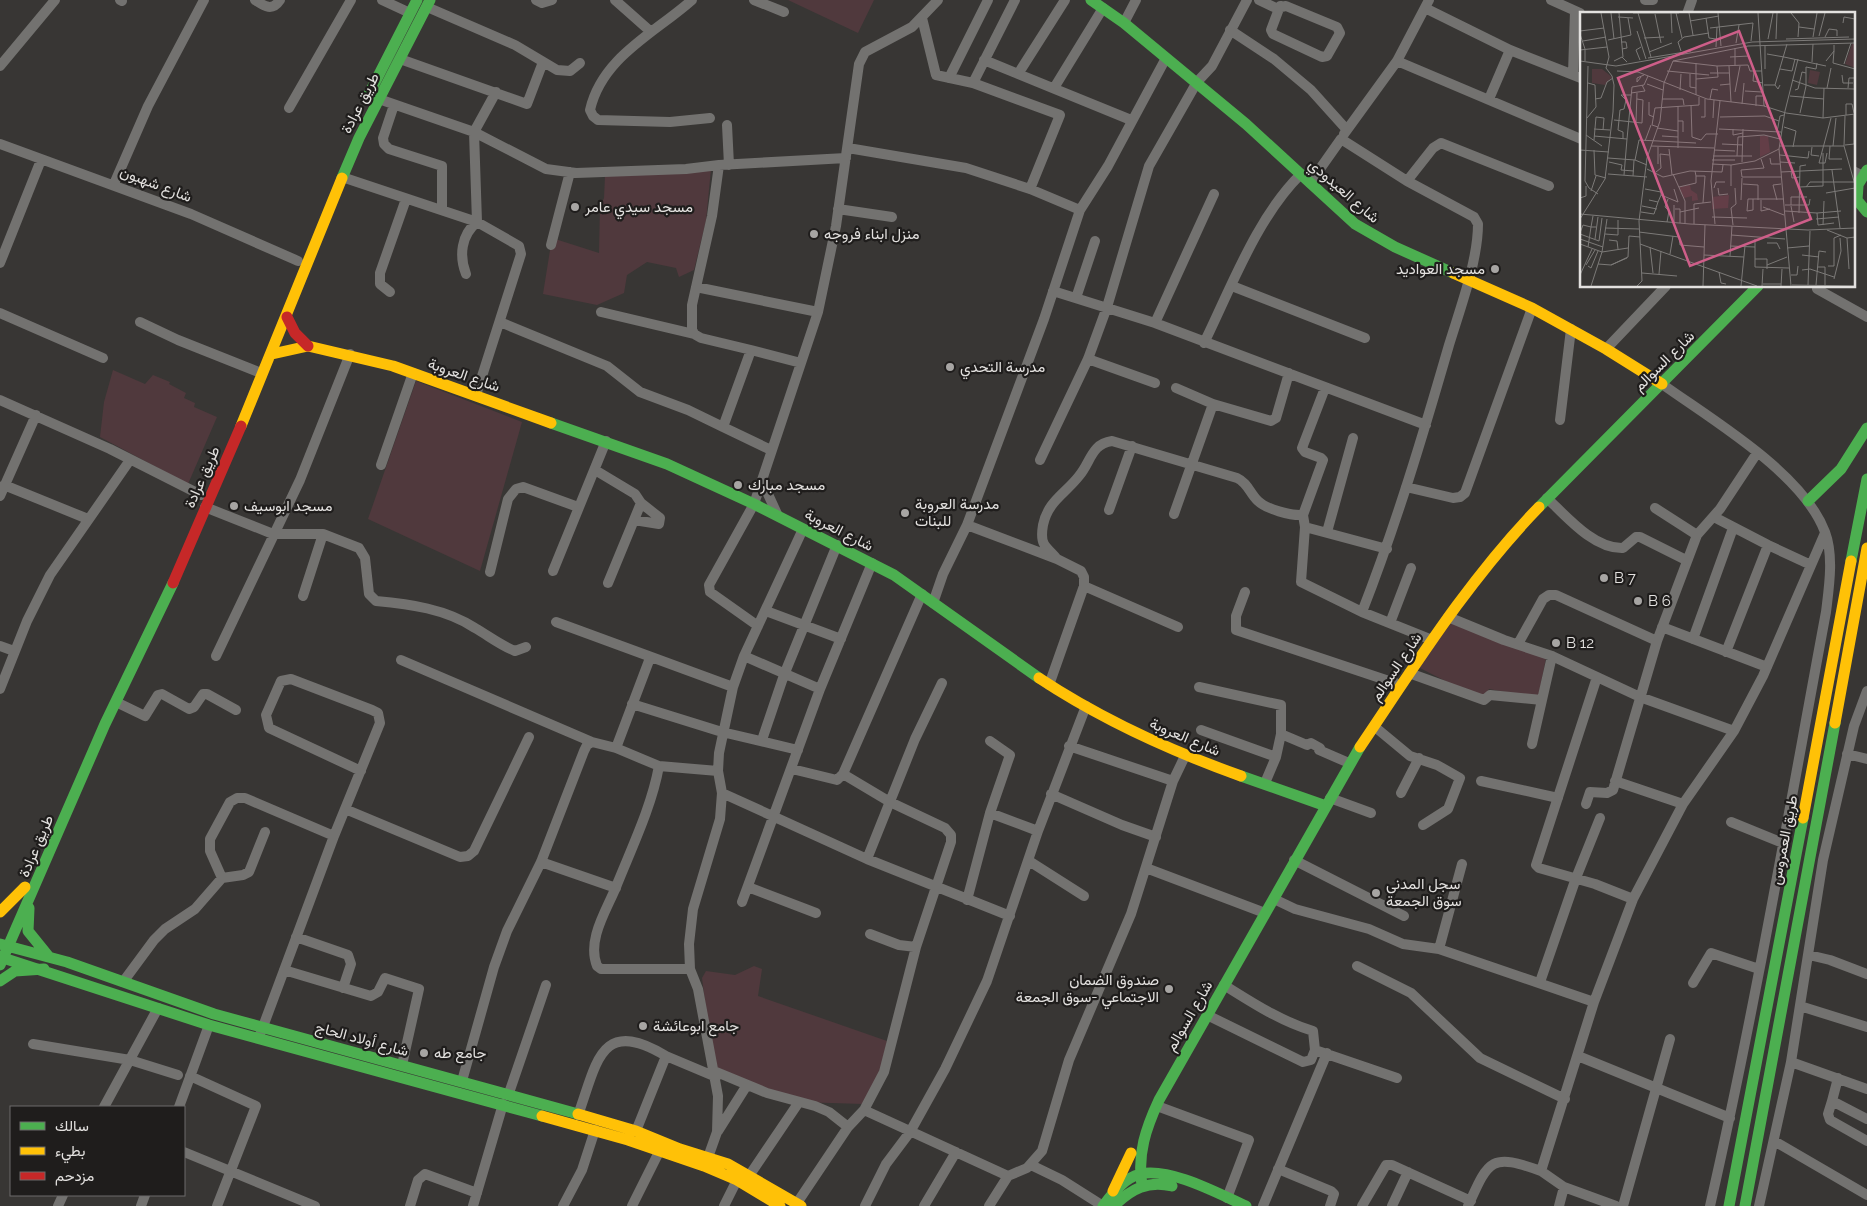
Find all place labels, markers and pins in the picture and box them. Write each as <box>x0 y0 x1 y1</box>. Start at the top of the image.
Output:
place label: مسجد سيدي عامر <box>584 198 693 220</box>
marker: مسجد سيدي عامر <box>569 201 581 213</box>
place label: منزل ابناء فروجه <box>824 225 920 243</box>
marker: منزل ابناء فروجه <box>808 228 820 240</box>
place label: مسجد العواديد <box>1396 260 1485 278</box>
marker: مسجد العواديد <box>1489 263 1501 275</box>
place label: مدرسة التحدي <box>960 358 1045 380</box>
marker: مدرسة التحدي <box>944 361 956 373</box>
place label: مسجد مبارك <box>748 476 825 494</box>
marker: مسجد مبارك <box>732 479 744 491</box>
place label: مدرسة العروبة للبنات <box>915 495 999 530</box>
place label: مسجد ابوسيف <box>244 497 332 515</box>
marker: مسجد ابوسيف <box>228 500 240 512</box>
marker: مدرسة العروبة للبنات <box>899 507 911 519</box>
place label: B 7 <box>1614 569 1636 587</box>
marker: B 7 <box>1598 572 1610 584</box>
place label: B 6 <box>1648 592 1671 610</box>
marker: B 6 <box>1632 595 1644 607</box>
place label: B 12 <box>1566 634 1594 652</box>
marker: B 12 <box>1550 637 1562 649</box>
place label: سجل المدني سوق الجمعة <box>1386 875 1462 910</box>
marker: سجل المدني سوق الجمعة <box>1370 887 1382 899</box>
place label: صندوق الضمان الاجتماعي -سوق الجمعة <box>1016 971 1159 1010</box>
marker: صندوق الضمان الاجتماعي -سوق الجمعة <box>1163 983 1175 995</box>
place label: جامع ابوعائشة <box>653 1017 739 1037</box>
marker: جامع ابوعائشة <box>637 1020 649 1032</box>
place label: جامع طه <box>434 1044 486 1064</box>
marker: جامع طه <box>418 1047 430 1059</box>

